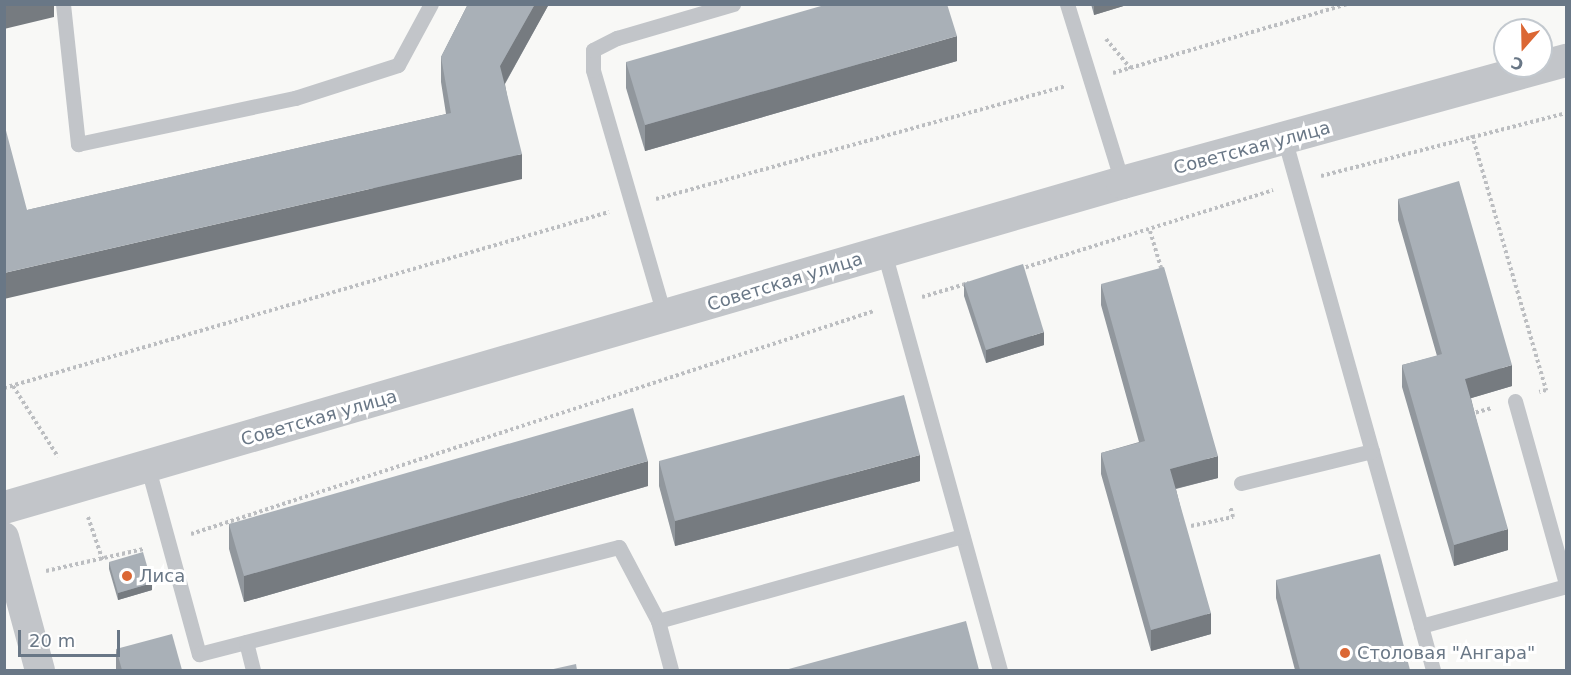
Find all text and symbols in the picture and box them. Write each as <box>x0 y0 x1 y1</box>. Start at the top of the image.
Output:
north arrow <box>1493 18 1553 78</box>
text: С <box>1509 53 1526 74</box>
street label: Советская улица <box>1171 117 1333 179</box>
street label: Советская улица <box>705 248 865 316</box>
street label: Советская улица <box>239 385 399 451</box>
place label: Лиса <box>139 565 185 587</box>
marker: Лиса <box>120 569 134 583</box>
scale bar <box>21 618 123 656</box>
text: 20 m <box>29 630 75 651</box>
place label: Столовая "Ангара" <box>1357 642 1535 664</box>
marker: Столовая "Ангара" <box>1338 646 1352 660</box>

